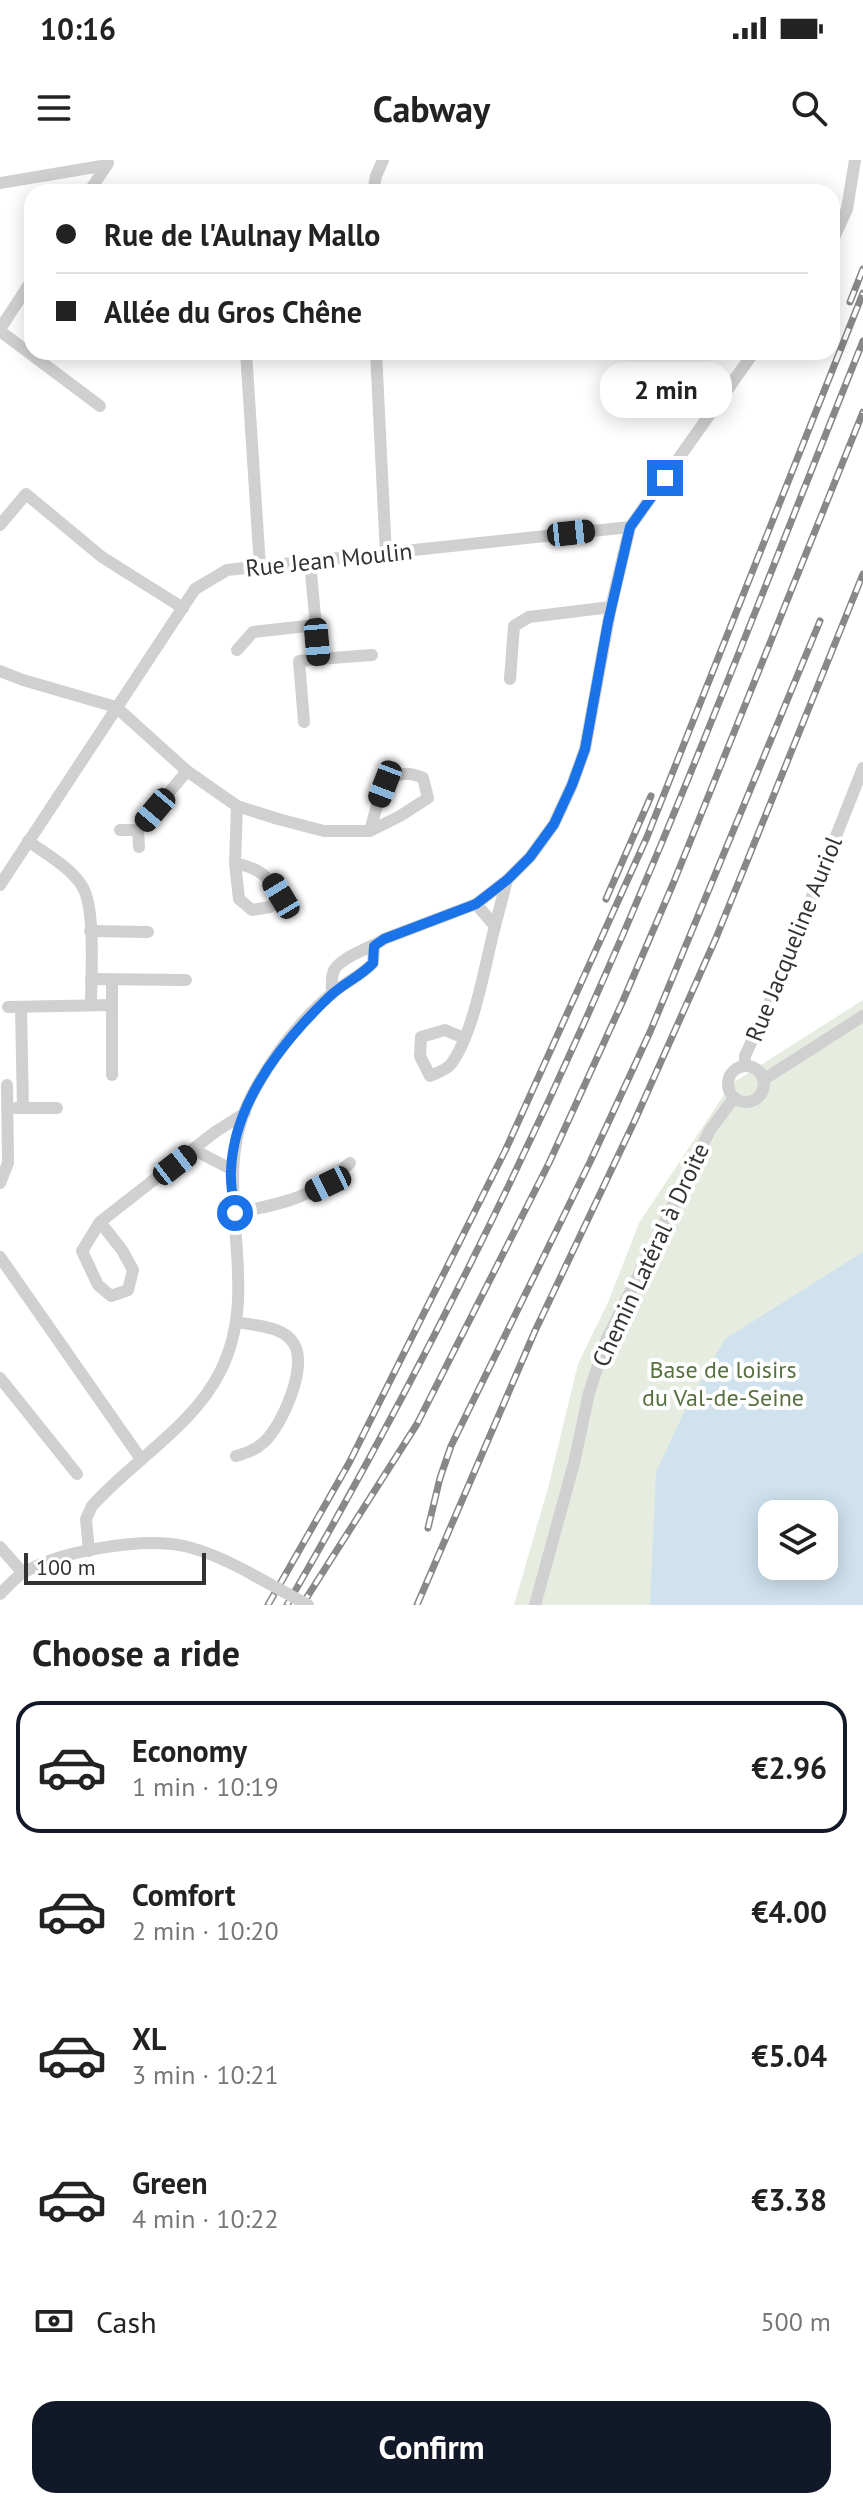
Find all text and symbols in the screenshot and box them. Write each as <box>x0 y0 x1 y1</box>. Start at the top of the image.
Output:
text: 10:16 <box>40 9 116 48</box>
text: Cabway <box>373 85 490 132</box>
icon: menu <box>32 86 76 130</box>
icon: search <box>787 86 831 130</box>
text: Rue de l'Aulnay Mallo <box>104 215 380 254</box>
text: Allée du Gros Chêne <box>104 292 362 331</box>
callout: 2 min <box>599 362 731 418</box>
text: 2 min <box>634 373 698 406</box>
route end <box>647 460 683 496</box>
car <box>546 519 596 547</box>
street label: Rue Jean Moulin <box>244 535 414 584</box>
car <box>303 617 331 667</box>
car <box>365 757 405 811</box>
car <box>130 784 180 836</box>
street label: Rue Jacqueline Auriol <box>738 832 849 1046</box>
car <box>258 869 304 923</box>
street label: Chemin Latéral à Droite <box>585 1138 716 1372</box>
car <box>149 1141 201 1189</box>
car <box>301 1163 355 1205</box>
route start <box>217 1195 253 1231</box>
park label: Base de loisirs du Val-de-Seine <box>642 1354 804 1413</box>
map controls <box>758 1500 838 1580</box>
button: layers <box>758 1500 838 1580</box>
scale bar <box>24 1549 206 1585</box>
text: 100 m <box>36 1553 96 1581</box>
text: Choose a ride <box>32 1629 240 1676</box>
icon: car <box>36 1731 108 1803</box>
text: Economy <box>132 1731 247 1770</box>
text: €2.96 <box>752 1748 827 1787</box>
text: 1 min · 10:19 <box>132 1770 279 1803</box>
icon: car <box>36 1875 108 1947</box>
text: Comfort <box>132 1875 235 1914</box>
text: €4.00 <box>752 1892 827 1931</box>
text: 2 min · 10:20 <box>132 1914 279 1947</box>
icon: car <box>36 2019 108 2091</box>
text: XL <box>132 2019 166 2058</box>
text: €5.04 <box>752 2036 827 2075</box>
text: 3 min · 10:21 <box>132 2058 279 2091</box>
icon: car <box>36 2163 108 2235</box>
text: Green <box>132 2163 207 2202</box>
text: €3.38 <box>752 2180 827 2219</box>
text: 4 min · 10:22 <box>132 2202 279 2235</box>
icon: cash <box>32 2299 76 2343</box>
text: Cash <box>96 2302 157 2341</box>
text: 500 m <box>760 2305 831 2338</box>
button: Confirm <box>32 2401 831 2493</box>

